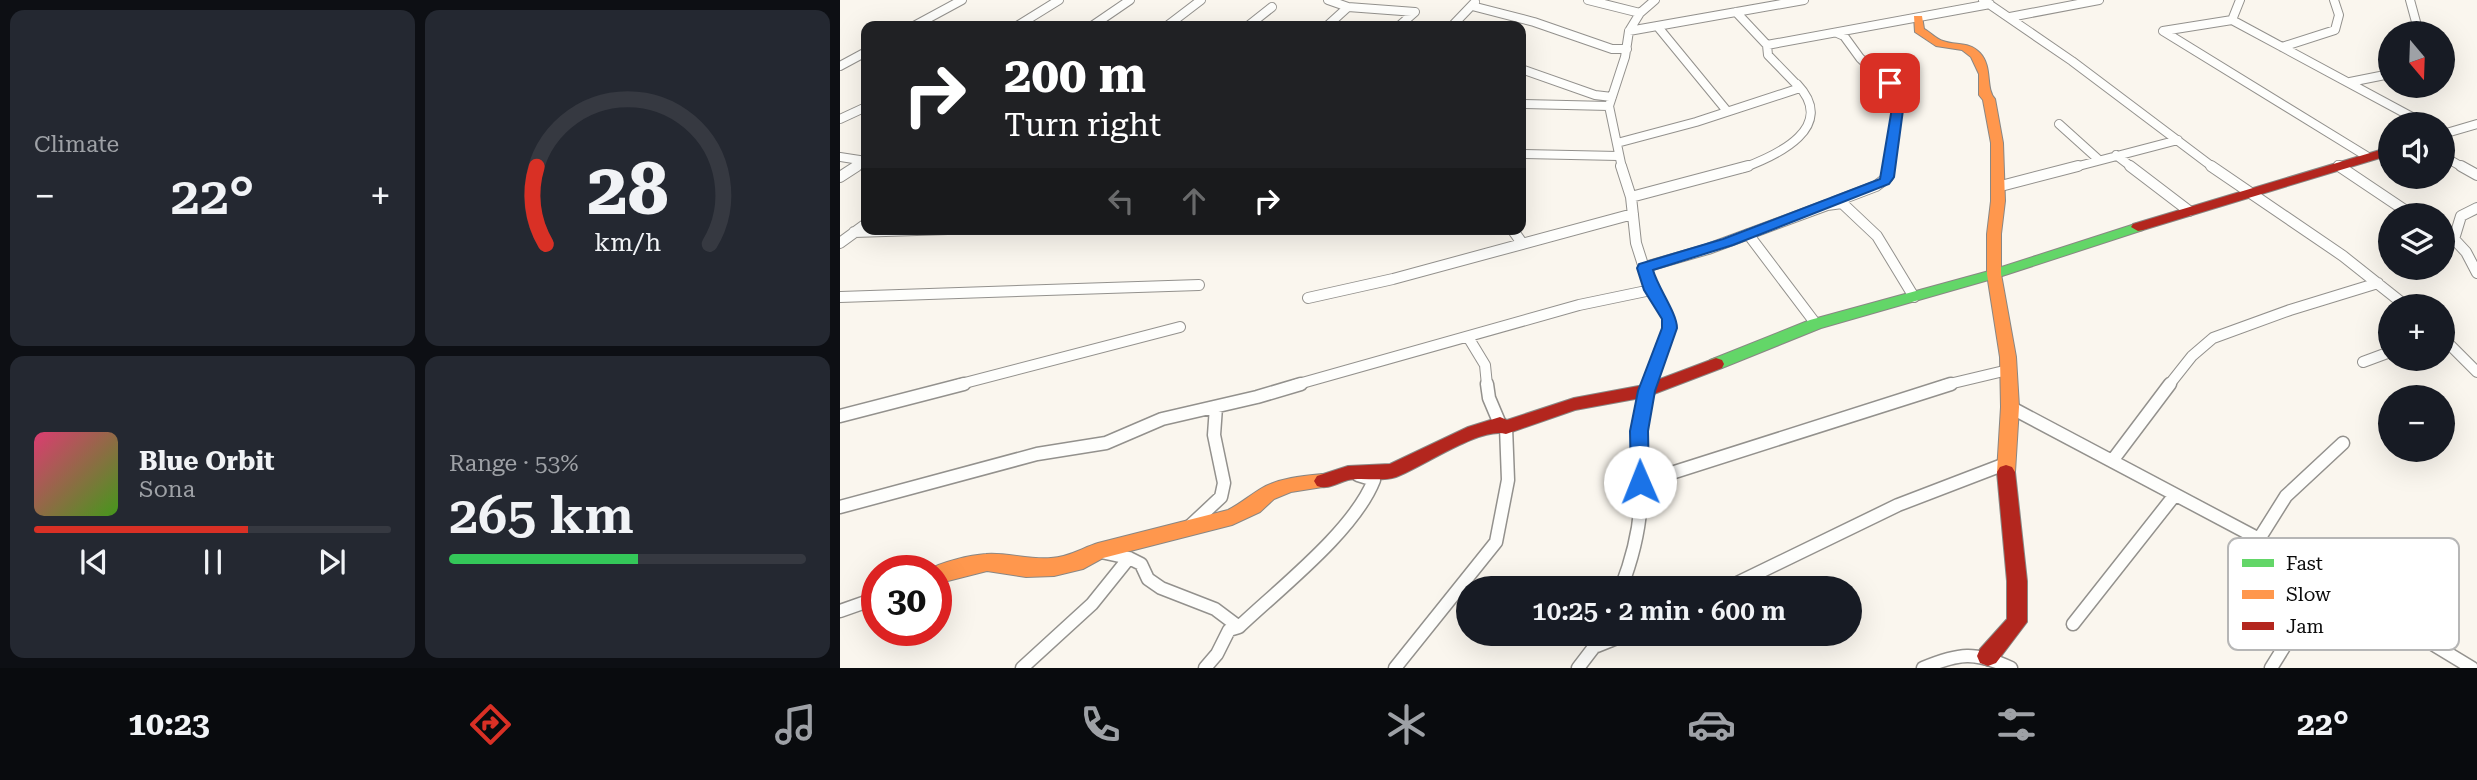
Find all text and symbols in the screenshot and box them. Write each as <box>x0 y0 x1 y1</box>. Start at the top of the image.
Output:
north arrow <box>2378 21 2455 98</box>
map controls <box>2378 21 2455 462</box>
text: 200 m <box>1004 47 1146 104</box>
icon: right <box>889 49 980 140</box>
pin <box>1860 53 1920 113</box>
icon: arrive <box>1871 64 1909 102</box>
text: Turn right <box>1004 106 1161 144</box>
button: sound <box>2378 112 2455 189</box>
text: Climate <box>34 131 119 158</box>
text: 28 <box>587 147 668 232</box>
text: 22° <box>171 166 254 227</box>
text: − <box>34 174 55 218</box>
text: + <box>370 174 391 218</box>
icon: left <box>1102 182 1140 220</box>
icon: ahead <box>1175 182 1213 220</box>
icon: right <box>1248 182 1286 220</box>
button: layers <box>2378 203 2455 280</box>
text: km/h <box>594 228 661 257</box>
button: + <box>2378 294 2455 371</box>
button: − <box>2378 385 2455 462</box>
position arrow <box>1603 445 1677 519</box>
text: Blue Orbit <box>139 446 275 476</box>
text: Range · 53% <box>449 450 578 477</box>
text: Sona <box>139 476 195 503</box>
text: 265 km <box>449 485 634 546</box>
legend <box>2228 538 2459 650</box>
icon: previous <box>75 543 113 581</box>
icon: pause <box>194 543 232 581</box>
icon: next <box>313 543 351 581</box>
text: Fast <box>2286 552 2323 575</box>
speed limit sign: 30 <box>861 555 952 646</box>
text: Slow <box>2286 583 2331 606</box>
text: 10:25 · 2 min · 600 m <box>1532 596 1786 626</box>
text: Jam <box>2286 615 2324 638</box>
icon: directions <box>466 700 515 749</box>
icon: music <box>771 700 820 749</box>
icon: phone <box>1076 700 1125 749</box>
icon: climate <box>1382 700 1431 749</box>
icon: car <box>1687 700 1736 749</box>
icon: filters <box>1992 700 2041 749</box>
text: 10:23 <box>128 705 210 743</box>
text: 22° <box>2297 705 2349 743</box>

